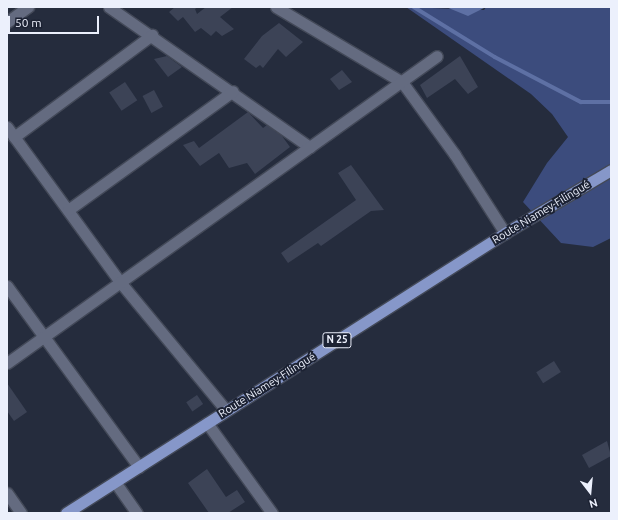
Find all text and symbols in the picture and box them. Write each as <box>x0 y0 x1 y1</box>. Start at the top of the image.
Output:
scale bar <box>10 8 101 34</box>
text: 50 m <box>15 16 42 29</box>
street label: Route Niamey-Filingué <box>490 178 592 246</box>
road number: N 25 <box>322 332 352 348</box>
street label: Route Niamey-Filingué <box>216 350 318 420</box>
north arrow <box>570 472 610 512</box>
text: N <box>588 497 599 510</box>

